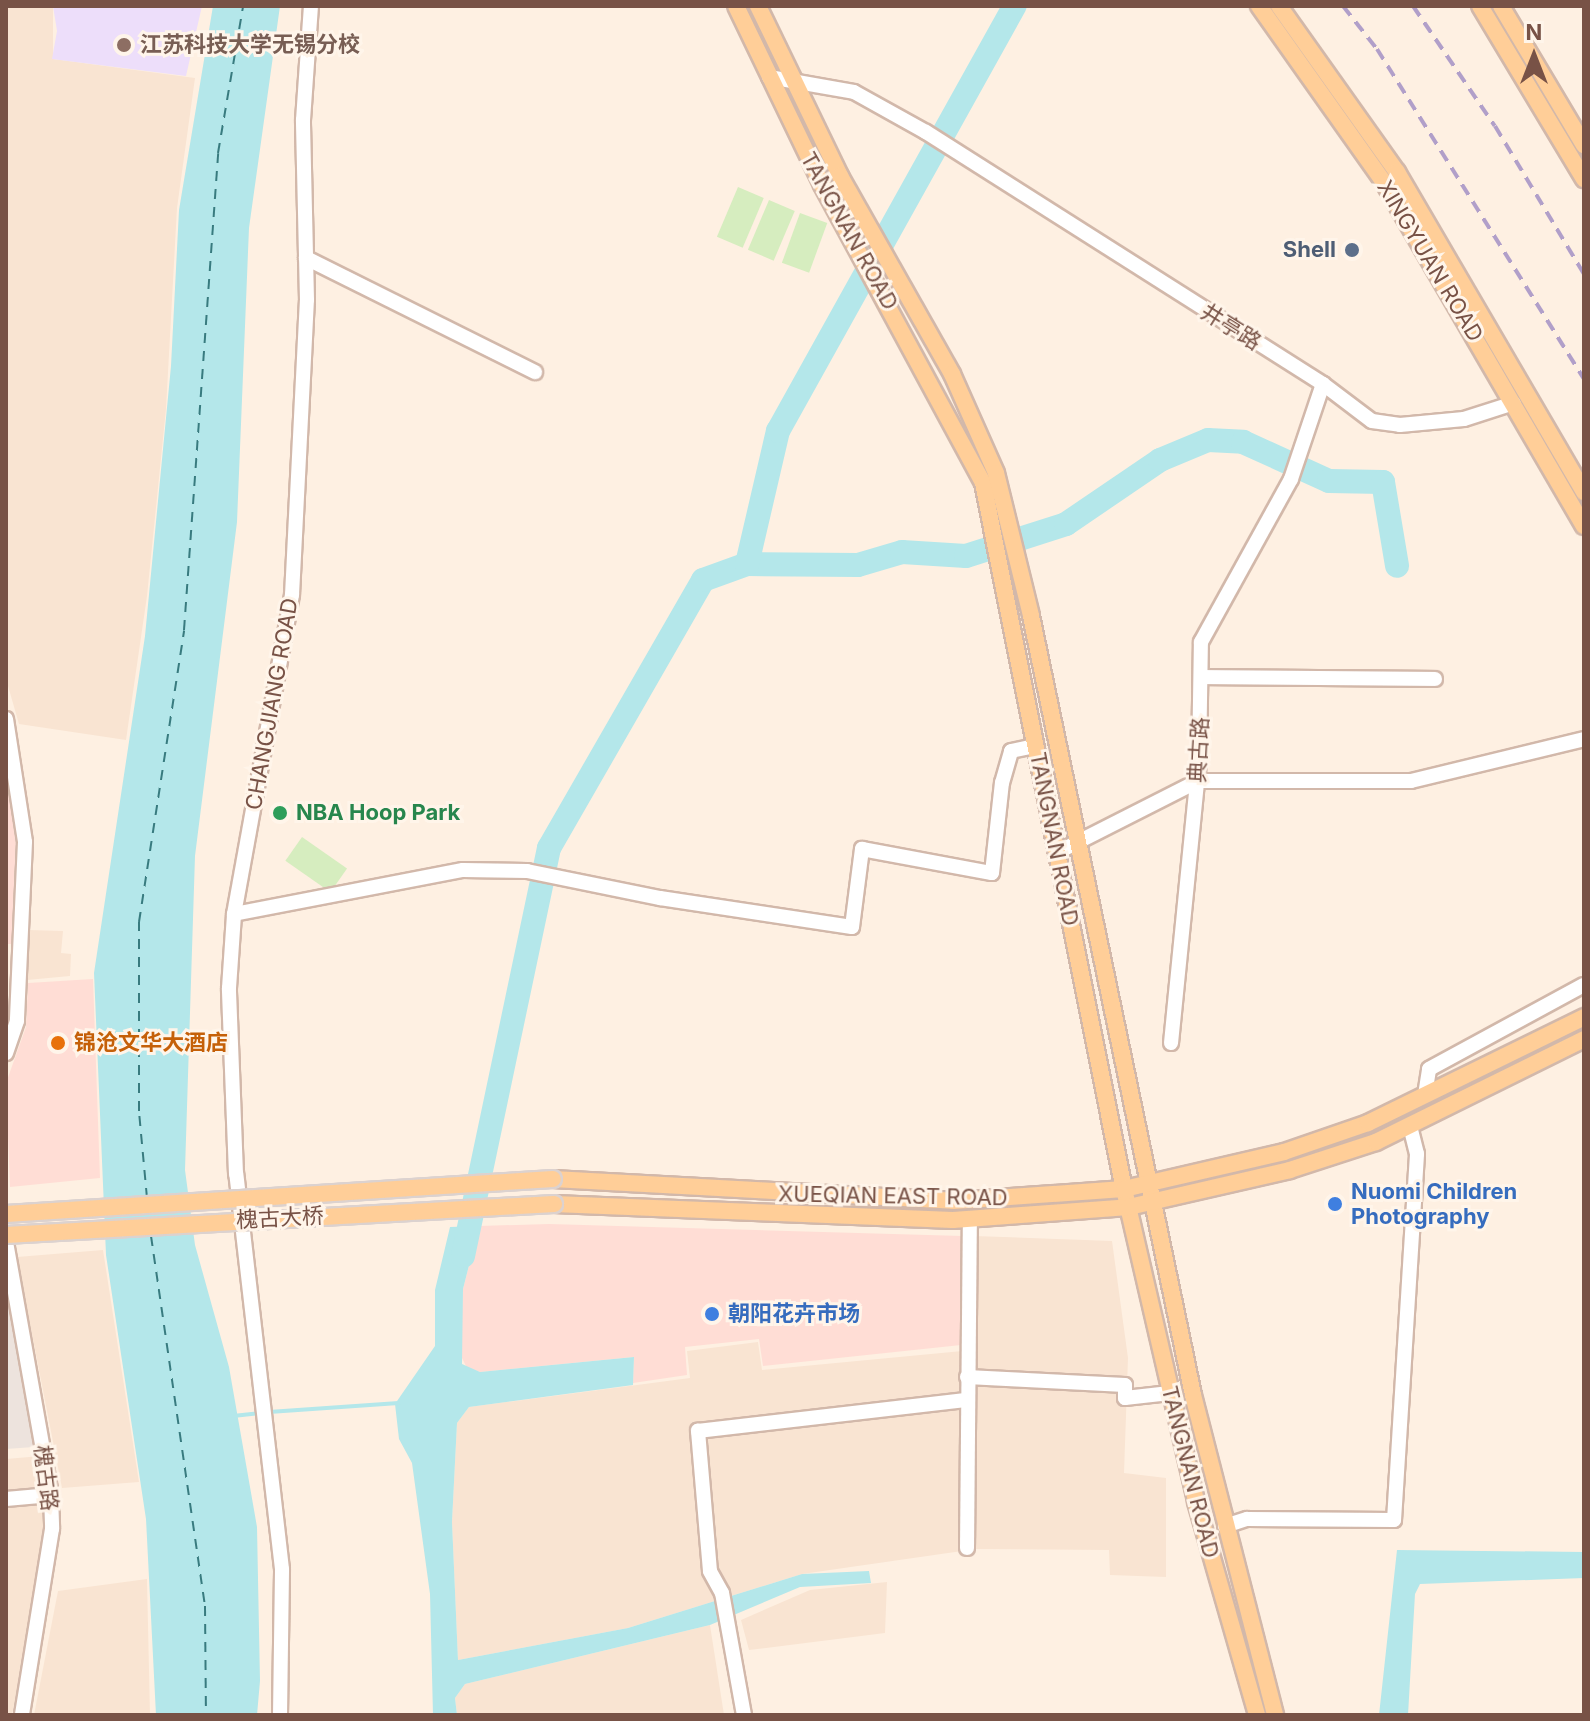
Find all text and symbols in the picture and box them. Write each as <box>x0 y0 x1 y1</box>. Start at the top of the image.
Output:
north arrow <box>1494 16 1574 96</box>
text: N <box>1526 19 1542 45</box>
place label: 江苏科技大学无锡分校 <box>140 32 360 58</box>
marker: 江苏科技大学无锡分校 <box>115 36 133 54</box>
street label: TANGNAN ROAD <box>795 148 903 314</box>
street label: XINGYUAN ROAD <box>1371 176 1489 346</box>
place label: Shell <box>1283 237 1336 263</box>
marker: Shell <box>1343 241 1361 259</box>
street label: 井亭路 <box>1196 298 1266 356</box>
street label: CHANGJIANG ROAD <box>240 596 304 812</box>
street label: 典古路 <box>1184 716 1214 784</box>
street label: TANGNAN ROAD <box>1024 750 1084 928</box>
place label: NBA Hoop Park <box>296 800 460 826</box>
marker: NBA Hoop Park <box>271 804 289 822</box>
place label: 锦沧文华大酒店 <box>74 1030 228 1056</box>
marker: 锦沧文华大酒店 <box>49 1034 67 1052</box>
place label: Nuomi Children Photography <box>1351 1178 1517 1230</box>
street label: XUEQIAN EAST ROAD <box>778 1181 1008 1211</box>
marker: Nuomi Children Photography <box>1326 1195 1344 1213</box>
street label: 槐古大桥 <box>235 1203 325 1233</box>
place label: 朝阳花卉市场 <box>728 1301 860 1327</box>
marker: 朝阳花卉市场 <box>703 1305 721 1323</box>
street label: TANGNAN ROAD <box>1156 1383 1224 1561</box>
street label: 槐古路 <box>29 1444 63 1512</box>

